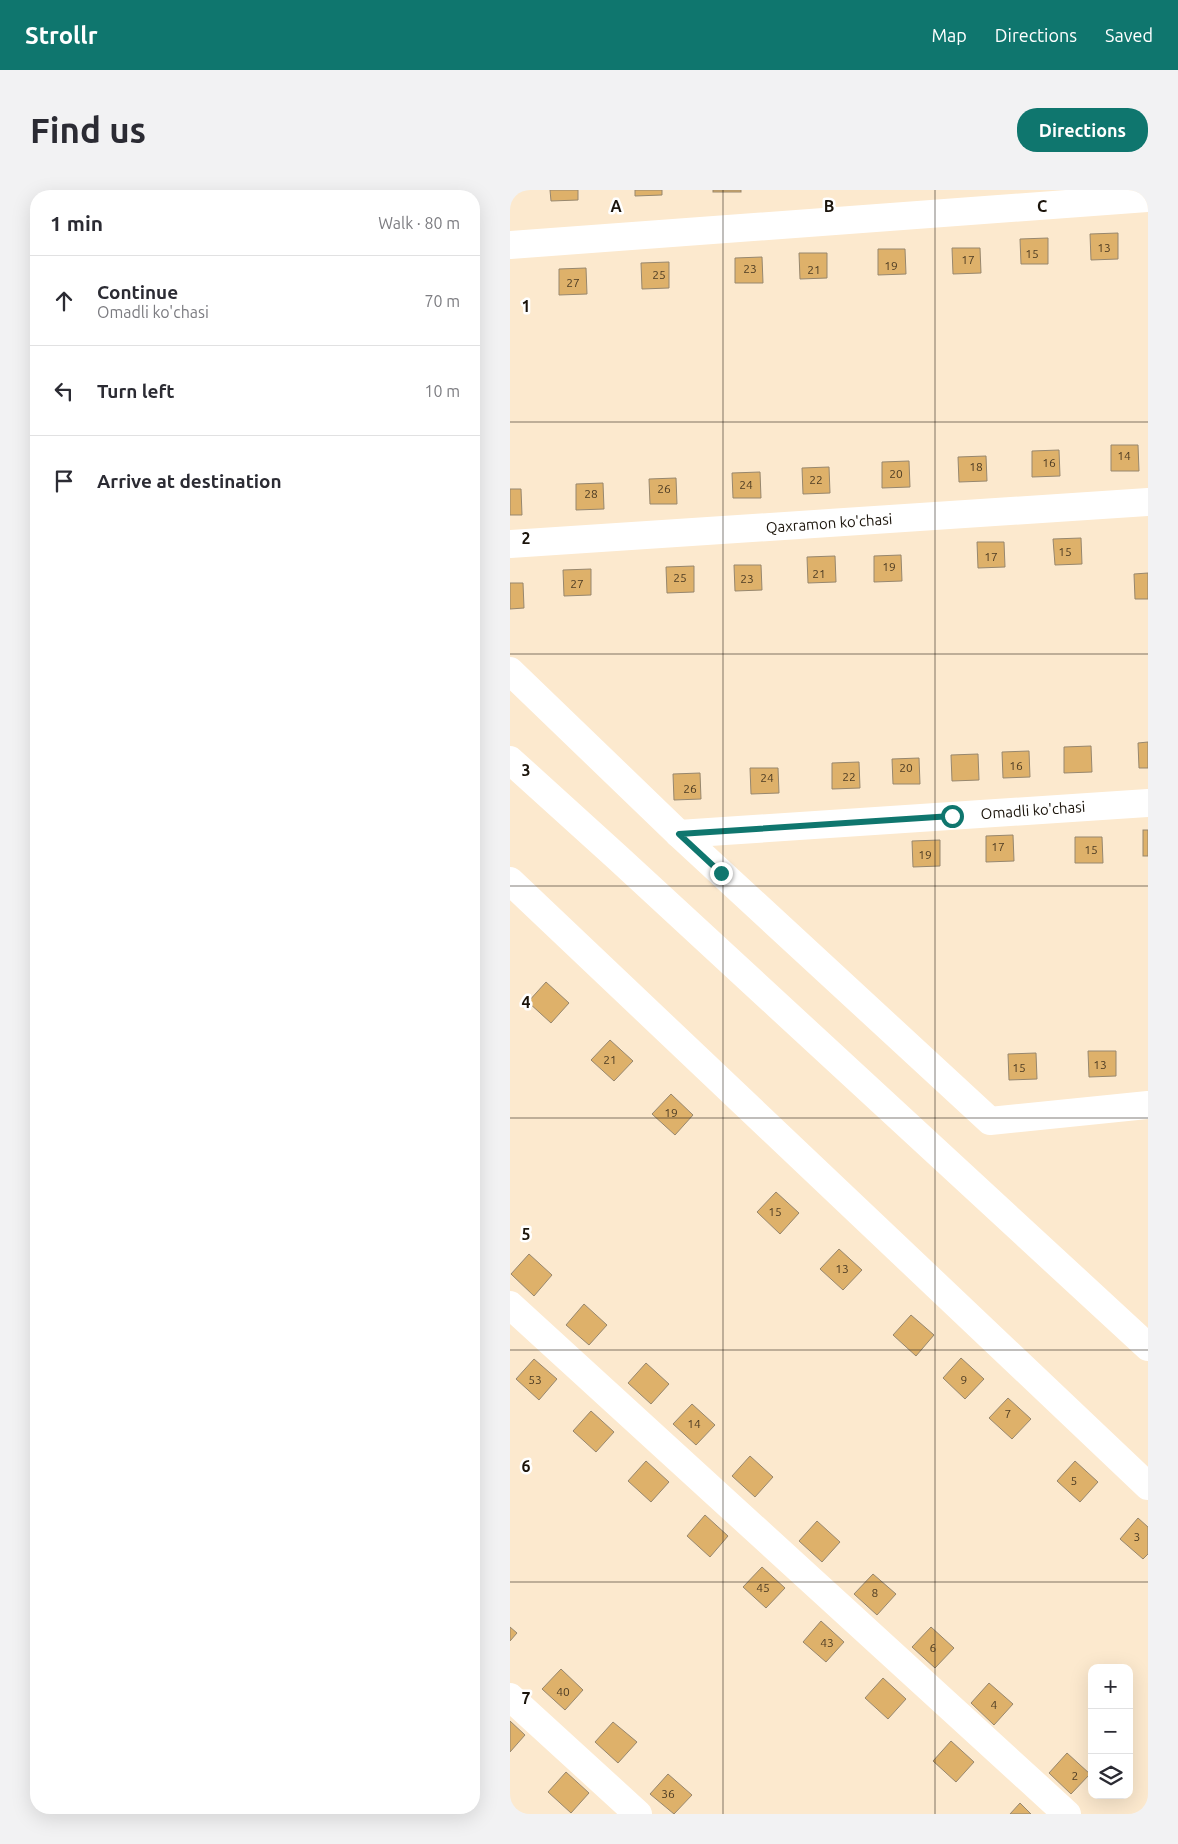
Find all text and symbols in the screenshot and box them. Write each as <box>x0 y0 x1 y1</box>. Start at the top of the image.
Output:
text: Strollr <box>25 22 98 49</box>
text: Map <box>931 25 967 45</box>
text: Directions <box>995 25 1077 45</box>
text: Saved <box>1105 25 1153 45</box>
button: Directions <box>1017 108 1148 152</box>
text: Find us <box>30 110 146 150</box>
text: A <box>610 197 622 215</box>
text: B <box>824 197 834 215</box>
text: C <box>1037 197 1047 215</box>
text: 1 min <box>50 211 103 235</box>
text: Walk · 80 m <box>378 214 460 232</box>
house number: 13 <box>1097 241 1111 254</box>
house number: 15 <box>1025 247 1039 260</box>
house number: 17 <box>961 253 975 266</box>
house number: 19 <box>884 259 898 272</box>
house number: 23 <box>743 262 757 275</box>
house number: 21 <box>807 263 821 276</box>
house number: 25 <box>652 268 666 281</box>
house number: 27 <box>566 276 580 289</box>
text: Continue <box>97 281 178 303</box>
icon: ahead <box>50 287 78 315</box>
text: 70 m <box>424 292 460 310</box>
text: 1 <box>521 297 531 315</box>
text: Omadli ko'chasi <box>97 303 209 321</box>
icon: left <box>50 377 78 405</box>
text: Turn left <box>97 380 175 402</box>
text: 10 m <box>424 382 460 400</box>
house number: 14 <box>1117 449 1131 462</box>
house number: 16 <box>1042 456 1056 469</box>
house number: 18 <box>969 460 983 473</box>
icon: arrive <box>50 467 78 495</box>
house number: 20 <box>889 467 903 480</box>
text: Arrive at destination <box>97 470 282 492</box>
house number: 22 <box>809 473 823 486</box>
house number: 24 <box>739 478 753 491</box>
house number: 26 <box>657 482 671 495</box>
house number: 28 <box>584 487 598 500</box>
street label: Qaxramon ko'chasi <box>765 510 893 536</box>
text: 2 <box>521 529 531 547</box>
house number: 15 <box>1058 545 1072 558</box>
house number: 17 <box>984 550 998 563</box>
house number: 19 <box>882 560 896 573</box>
house number: 21 <box>812 567 826 580</box>
house number: 25 <box>673 571 687 584</box>
house number: 23 <box>740 572 754 585</box>
house number: 27 <box>570 577 584 590</box>
house number: 16 <box>1009 759 1023 772</box>
text: 3 <box>521 761 531 779</box>
house number: 20 <box>899 761 913 774</box>
house number: 22 <box>842 770 856 783</box>
house number: 24 <box>760 771 774 784</box>
house number: 26 <box>683 782 697 795</box>
street label: Omadli ko'chasi <box>980 798 1086 822</box>
route start <box>941 805 964 828</box>
house number: 17 <box>991 840 1005 853</box>
house number: 15 <box>1084 843 1098 856</box>
house number: 19 <box>918 848 932 861</box>
route end <box>710 862 733 885</box>
text: 4 <box>521 993 531 1011</box>
house number: 21 <box>603 1053 617 1066</box>
house number: 13 <box>1093 1058 1107 1071</box>
house number: 15 <box>1012 1061 1026 1074</box>
house number: 19 <box>664 1106 678 1119</box>
house number: 15 <box>768 1205 782 1218</box>
text: 5 <box>521 1225 531 1243</box>
house number: 13 <box>835 1262 849 1275</box>
house number: 53 <box>528 1373 542 1386</box>
house number: 9 <box>961 1373 967 1386</box>
house number: 7 <box>1005 1407 1011 1420</box>
house number: 14 <box>687 1417 701 1430</box>
text: 6 <box>521 1457 531 1475</box>
house number: 5 <box>1071 1474 1077 1487</box>
house number: 3 <box>1134 1530 1140 1543</box>
house number: 45 <box>756 1581 770 1594</box>
house number: 8 <box>872 1586 879 1599</box>
house number: 43 <box>820 1636 834 1649</box>
house number: 6 <box>930 1641 937 1654</box>
map controls <box>1088 1664 1133 1799</box>
button: + <box>1088 1664 1133 1709</box>
house number: 40 <box>556 1685 570 1698</box>
text: 7 <box>521 1689 531 1707</box>
house number: 4 <box>991 1698 998 1711</box>
button: − <box>1088 1709 1133 1754</box>
button: layers <box>1088 1754 1133 1799</box>
house number: 2 <box>1072 1769 1078 1782</box>
house number: 36 <box>661 1787 675 1800</box>

